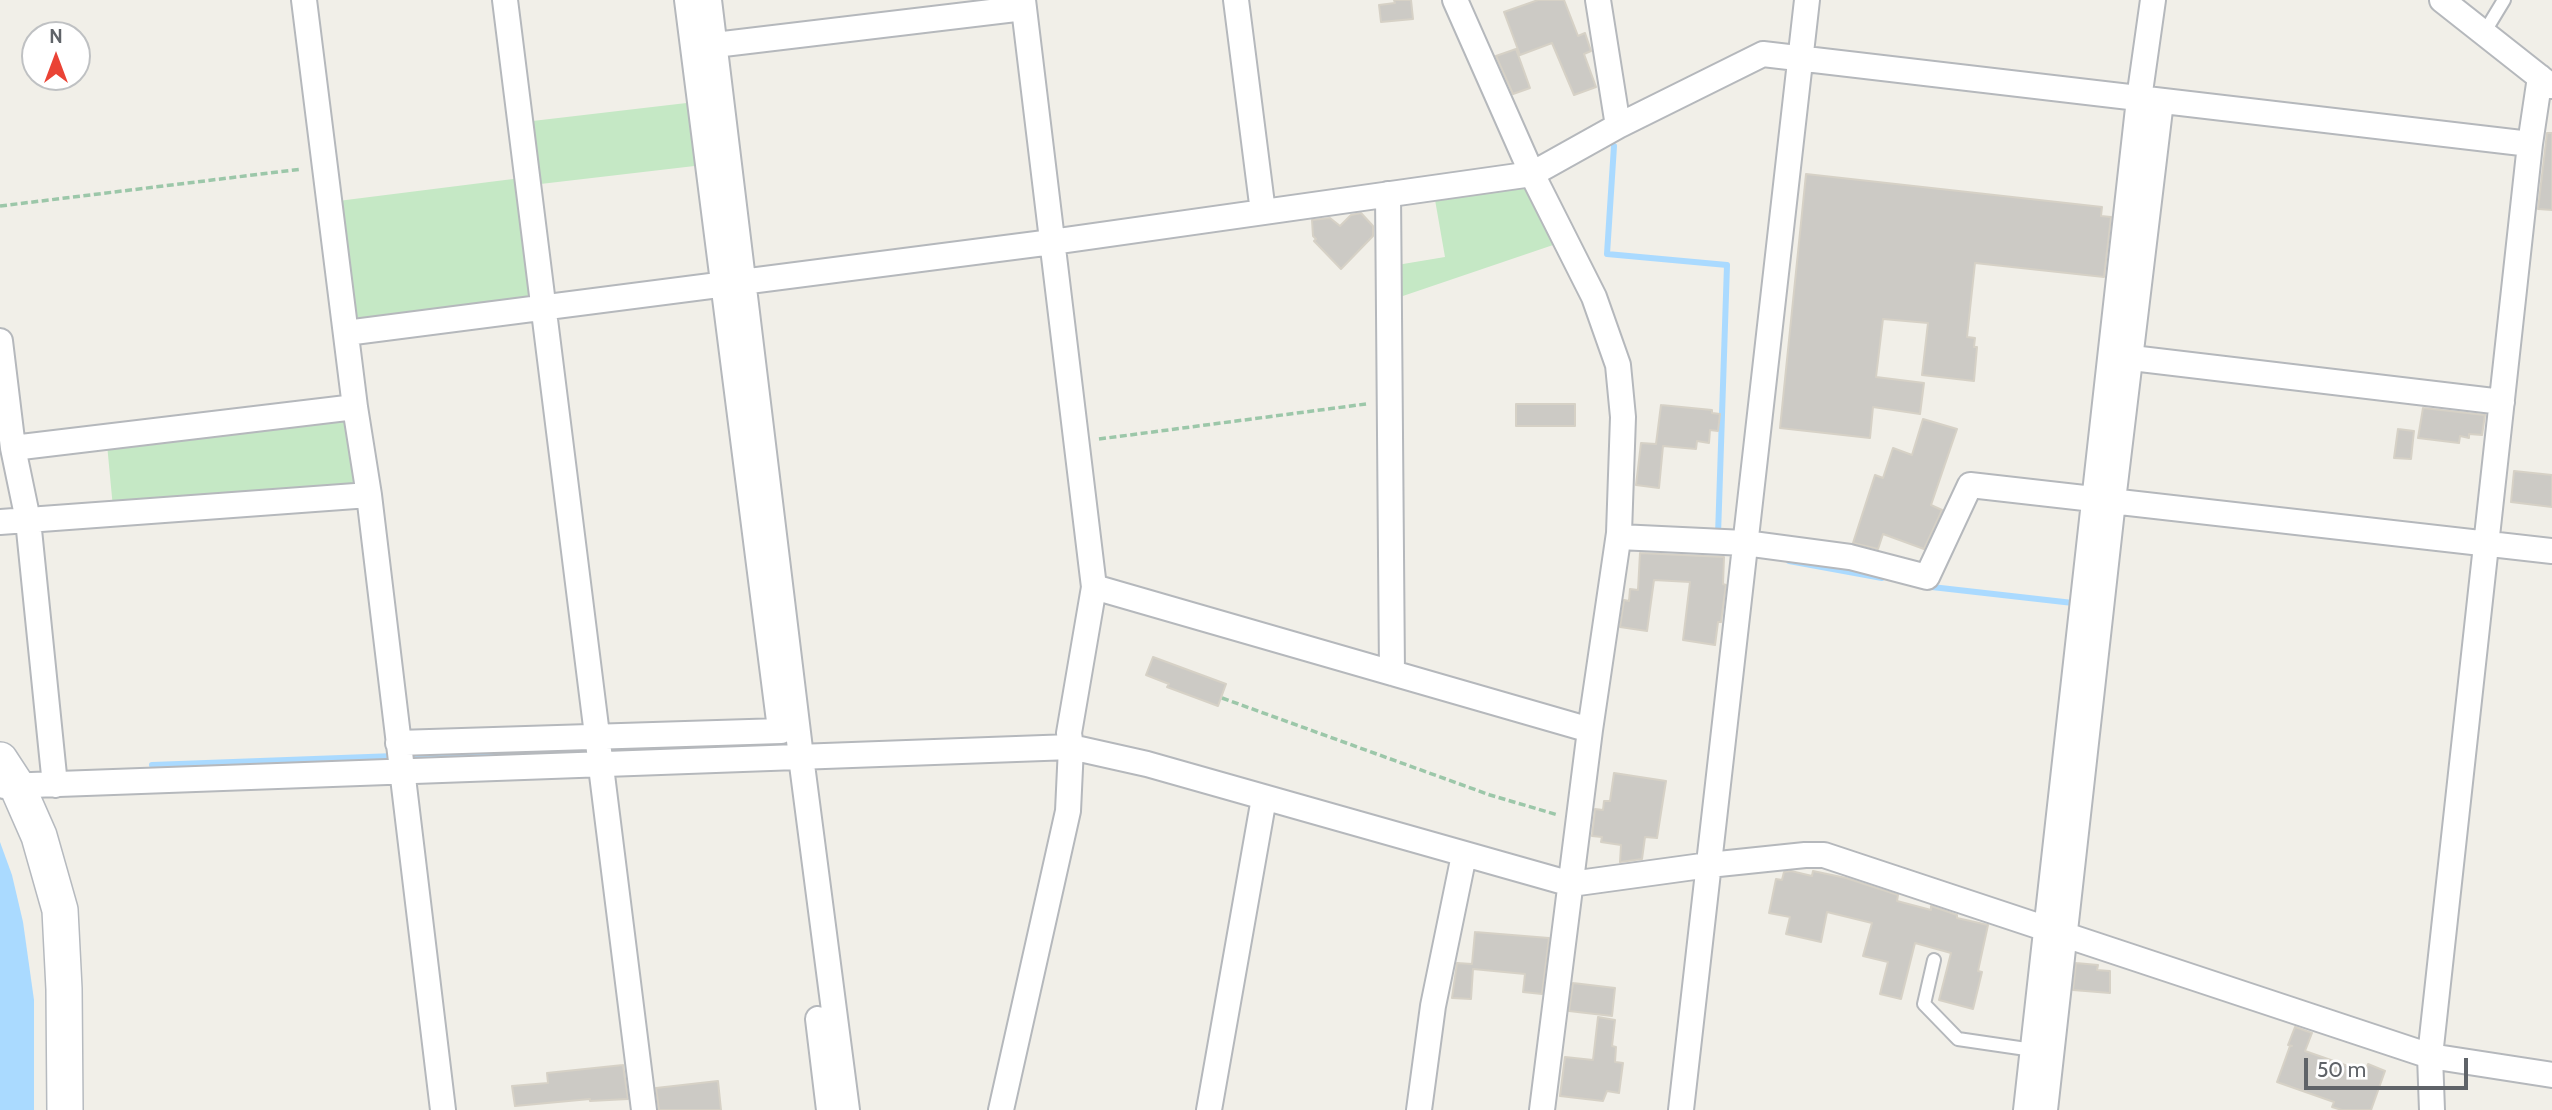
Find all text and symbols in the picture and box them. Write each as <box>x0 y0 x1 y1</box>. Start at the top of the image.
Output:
north arrow <box>21 21 91 91</box>
text: N <box>49 25 63 48</box>
scale bar <box>2307 1044 2472 1088</box>
text: 50 m <box>2317 1057 2366 1082</box>

